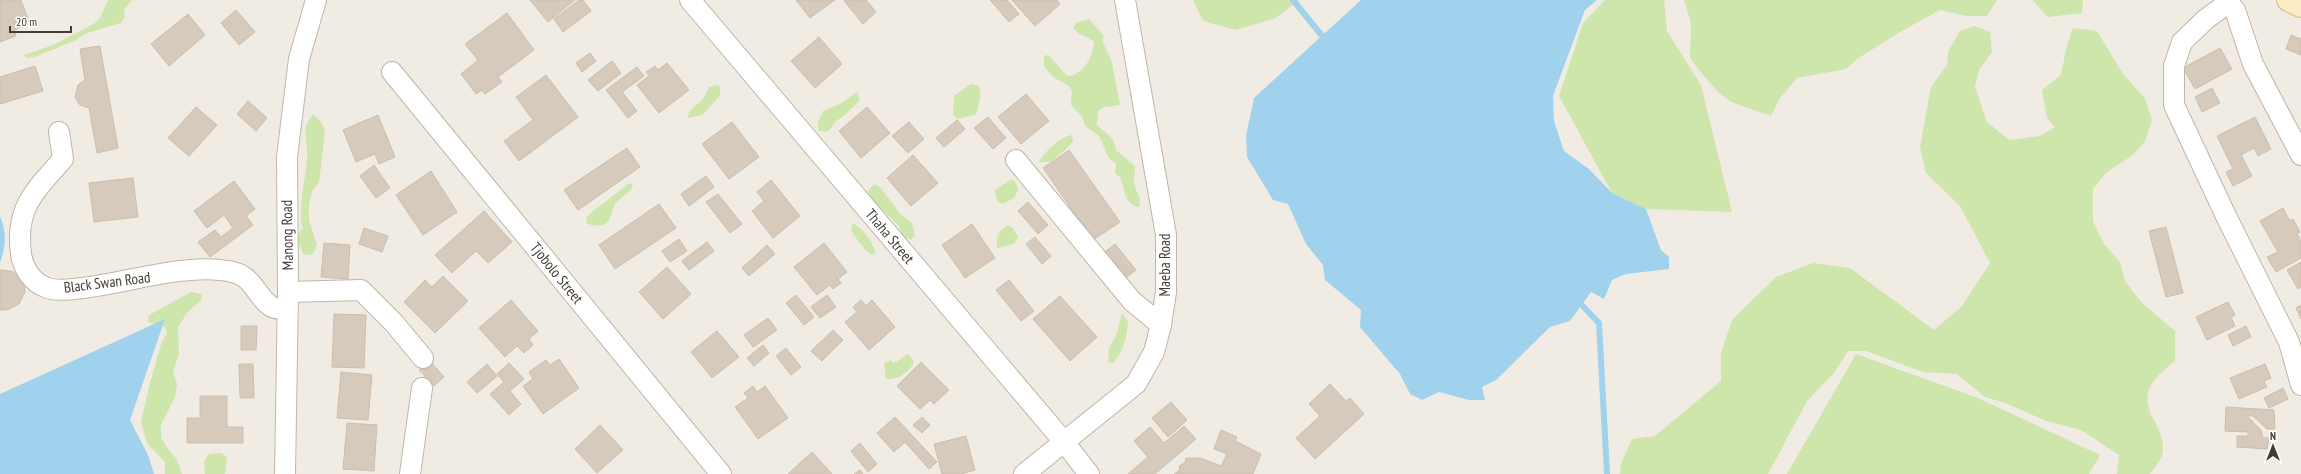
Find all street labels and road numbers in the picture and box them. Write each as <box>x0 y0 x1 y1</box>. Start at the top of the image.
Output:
street label: Manong Road <box>277 200 297 270</box>
street label: Thaha Street <box>861 205 919 267</box>
street label: Maeba Road <box>1155 233 1174 297</box>
street label: Tjobolo Street <box>526 238 588 308</box>
street label: Black Swan Road <box>63 267 151 297</box>

